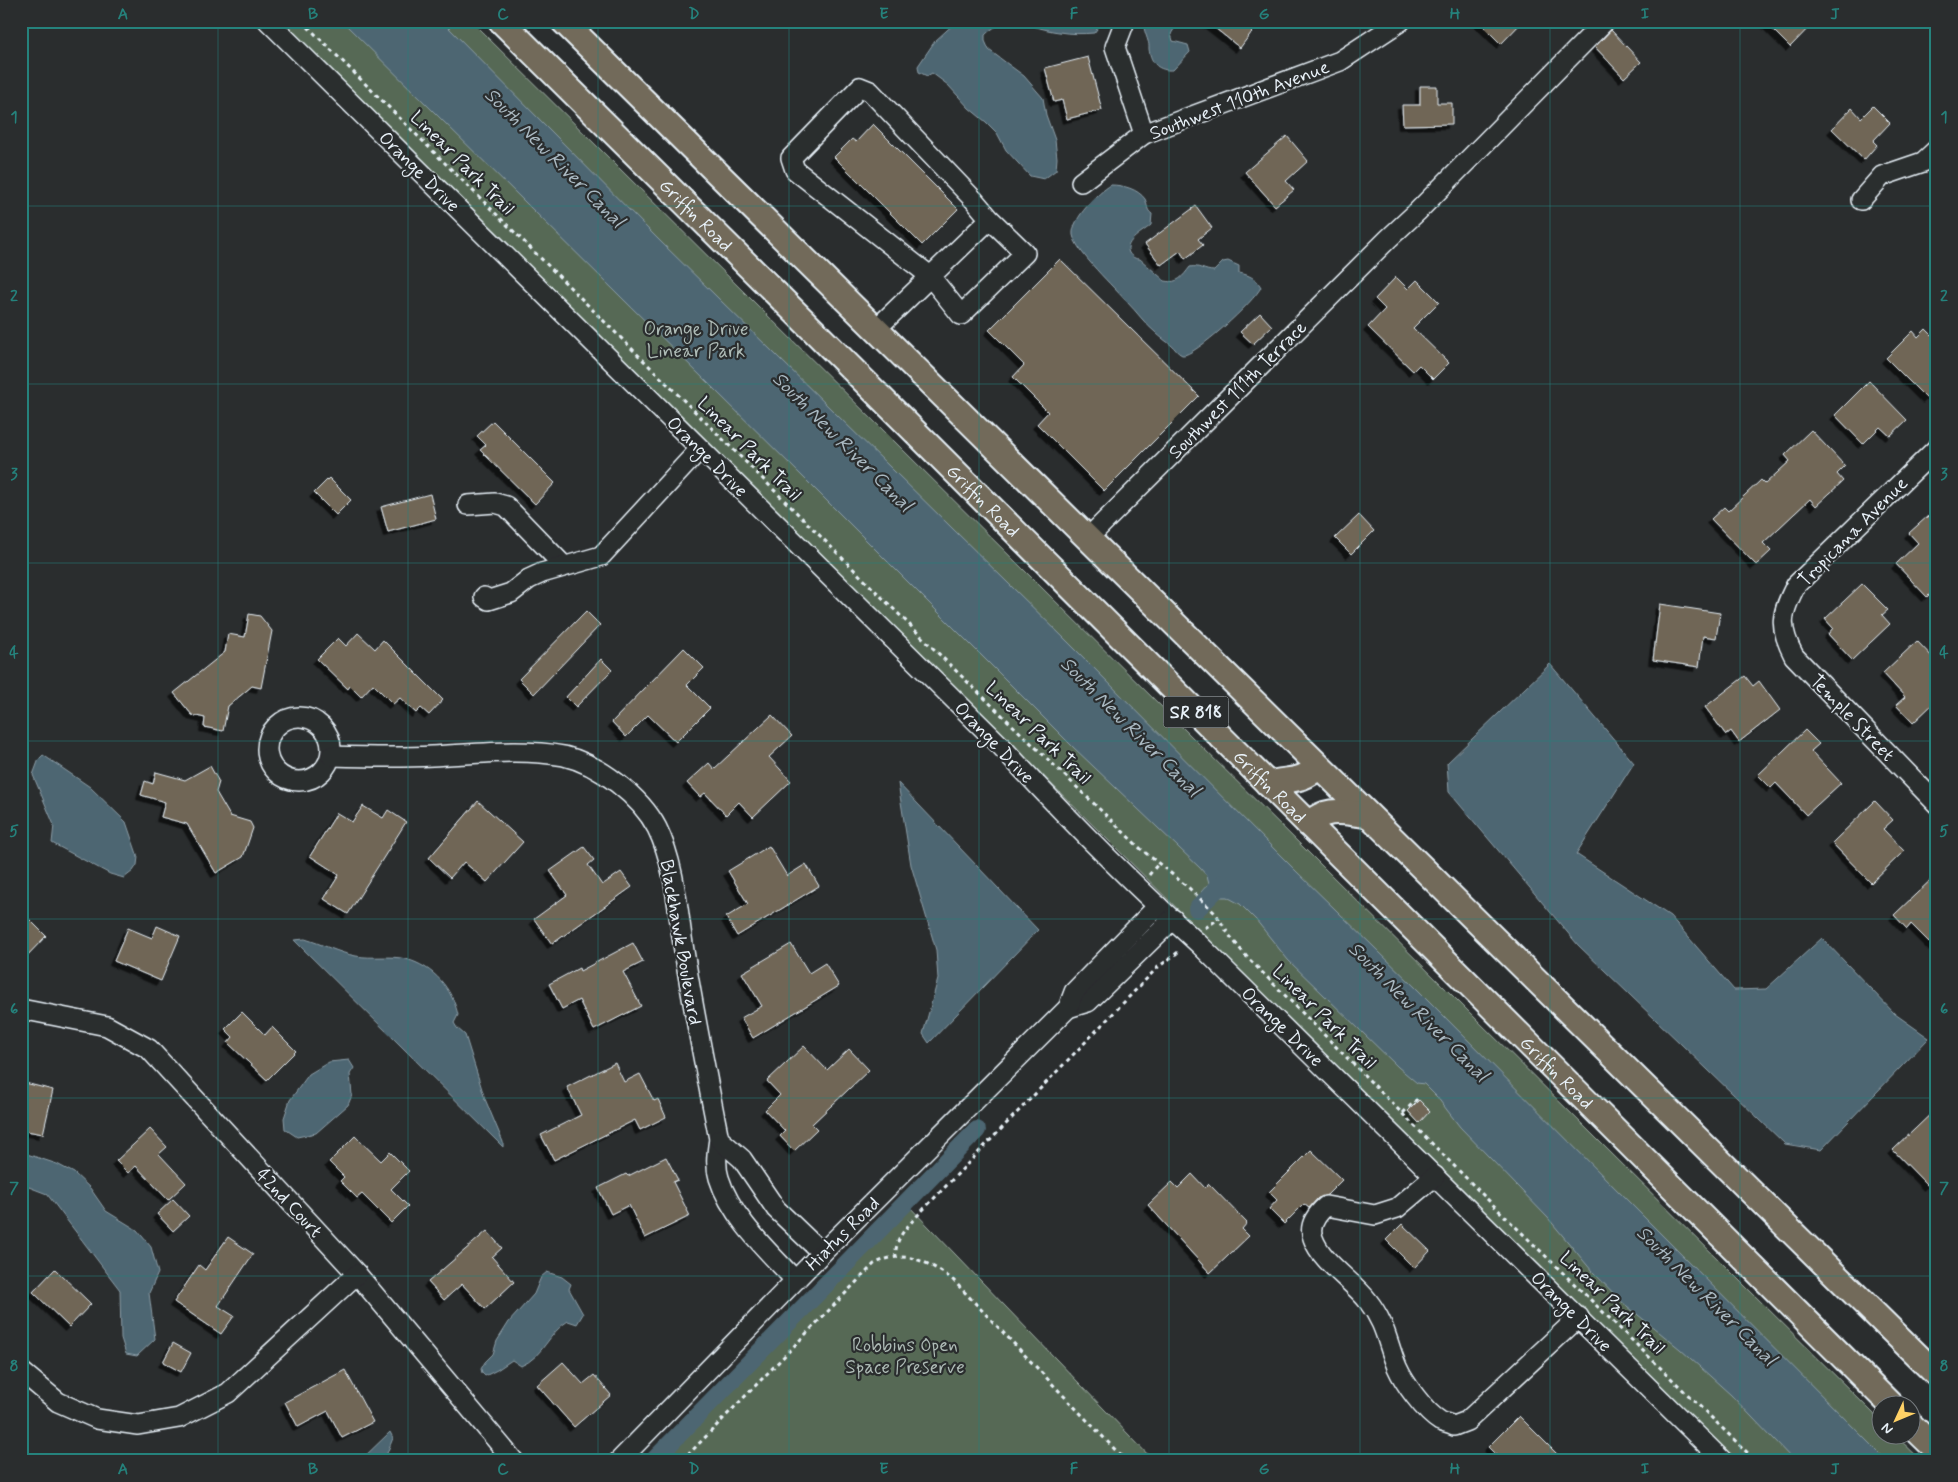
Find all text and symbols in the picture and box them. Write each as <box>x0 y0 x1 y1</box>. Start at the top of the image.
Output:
text: A <box>118 4 128 25</box>
text: B <box>308 4 318 25</box>
text: C <box>497 4 509 25</box>
text: D <box>688 4 700 25</box>
text: E <box>879 4 889 25</box>
text: F <box>1070 4 1079 25</box>
text: G <box>1259 4 1270 25</box>
text: H <box>1450 4 1461 25</box>
text: I <box>1641 4 1650 25</box>
text: J <box>1830 4 1840 25</box>
street label: Southwest 110th Avenue <box>1146 55 1333 146</box>
water label: South New River Canal <box>478 82 632 236</box>
street label: Linear Park Trail <box>404 105 520 221</box>
text: 1 <box>10 107 18 128</box>
text: 1 <box>1940 107 1948 128</box>
street label: Orange Drive <box>371 126 465 220</box>
street label: Griffin Road <box>653 173 738 258</box>
text: 2 <box>10 286 18 307</box>
text: 2 <box>1940 286 1948 307</box>
street label: Southwest 111th Terrace <box>1163 315 1313 465</box>
park label: Orange Drive Linear Park <box>643 317 749 364</box>
water label: South New River Canal <box>766 366 920 520</box>
street label: Linear Park Trail <box>691 391 807 507</box>
street label: Orange Drive <box>659 411 753 505</box>
street label: Griffin Road <box>940 459 1025 543</box>
text: 3 <box>10 464 18 485</box>
text: 3 <box>1940 464 1948 485</box>
street label: Tropicana Avenue <box>1792 471 1914 593</box>
text: 4 <box>9 642 19 663</box>
text: 4 <box>1939 642 1949 663</box>
water label: South New River Canal <box>1054 651 1208 805</box>
street label: Temple Street <box>1804 669 1900 767</box>
street label: Linear Park Trail <box>980 676 1096 790</box>
road number: SR 818 <box>1164 696 1228 728</box>
street label: Orange Drive <box>947 697 1039 791</box>
street label: Griffin Road <box>1227 745 1312 829</box>
text: 5 <box>9 821 19 842</box>
text: 5 <box>1939 821 1949 842</box>
street label: Blackhawk Boulevard <box>654 858 707 1027</box>
water label: South New River Canal <box>1342 936 1496 1090</box>
street label: Linear Park Trail <box>1266 959 1382 1075</box>
street label: Orange Drive <box>1234 982 1328 1074</box>
text: 6 <box>10 999 18 1020</box>
text: 6 <box>1940 999 1948 1020</box>
street label: Griffin Road <box>1514 1031 1598 1115</box>
street label: 42nd Court <box>250 1163 328 1243</box>
text: 7 <box>9 1178 19 1199</box>
text: 7 <box>1939 1178 1949 1199</box>
street label: Hiatus Road <box>801 1192 886 1277</box>
water label: South New River Canal <box>1630 1220 1784 1374</box>
street label: Linear Park Trail <box>1554 1246 1670 1360</box>
street label: Orange Drive <box>1523 1266 1617 1360</box>
park label: Robbins Open Space Preserve <box>845 1333 965 1380</box>
text: 8 <box>9 1356 19 1377</box>
text: 8 <box>1939 1356 1949 1377</box>
north arrow <box>1870 1394 1920 1444</box>
text: N <box>1878 1419 1897 1438</box>
text: A <box>118 1459 128 1480</box>
text: B <box>308 1459 318 1480</box>
text: C <box>497 1459 509 1480</box>
text: D <box>688 1459 700 1480</box>
text: E <box>879 1459 889 1480</box>
text: F <box>1070 1459 1079 1480</box>
text: G <box>1259 1459 1270 1480</box>
text: H <box>1450 1459 1461 1480</box>
text: I <box>1641 1459 1650 1480</box>
text: J <box>1830 1459 1840 1480</box>

